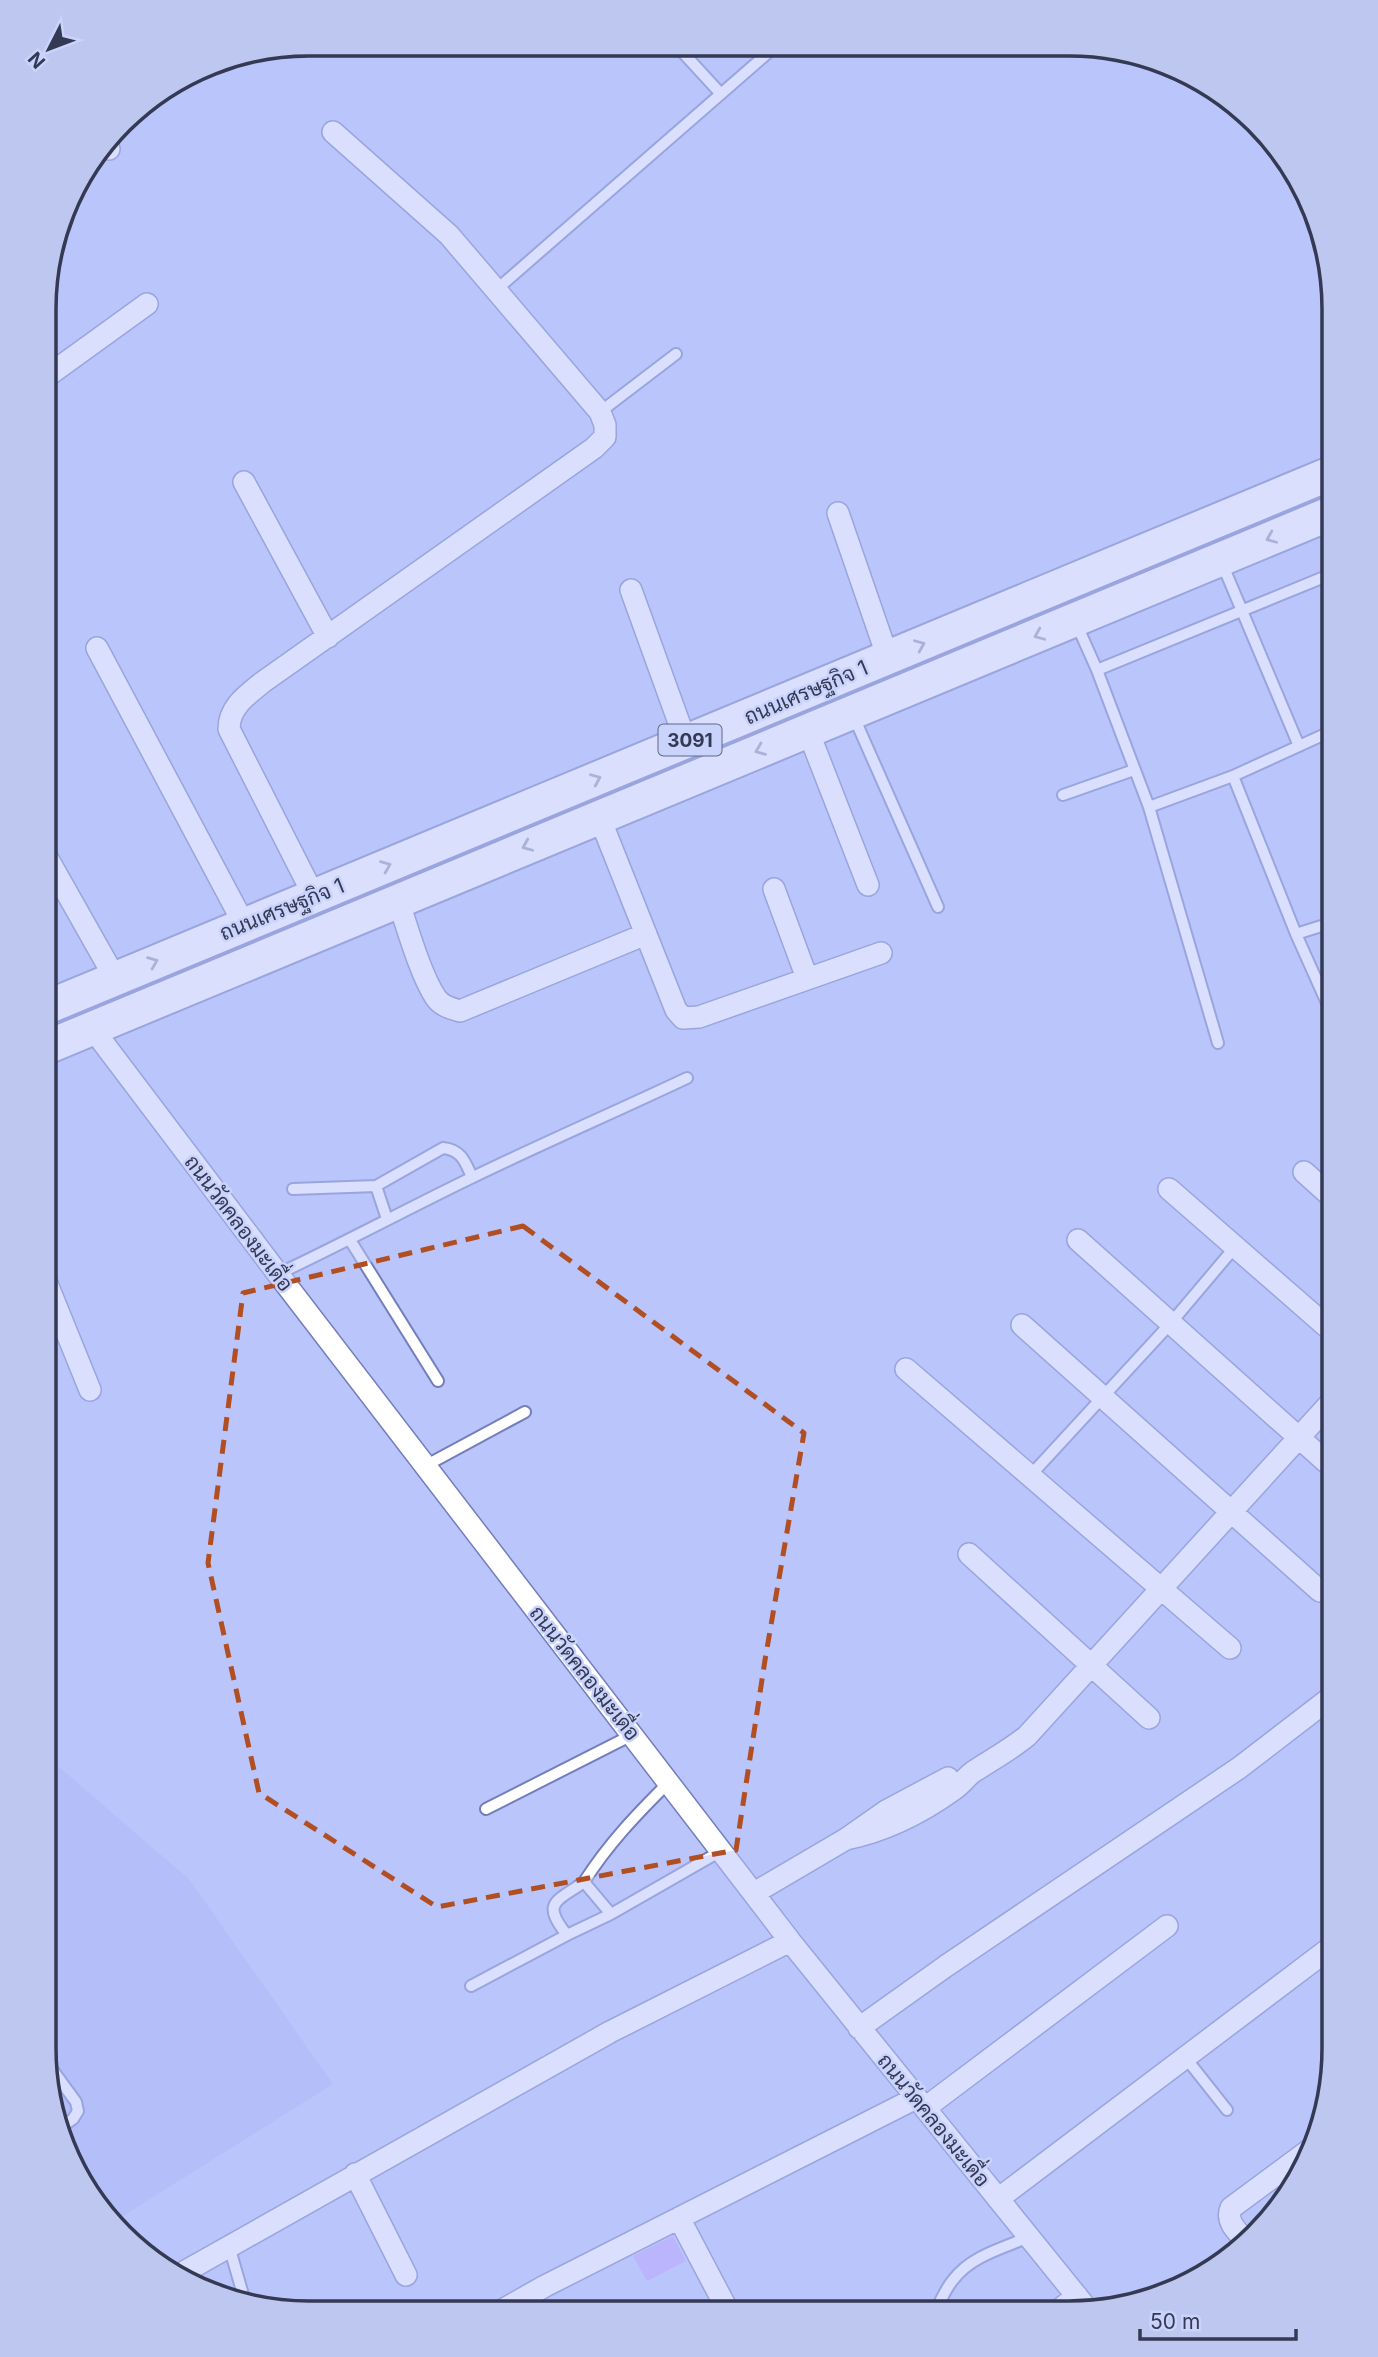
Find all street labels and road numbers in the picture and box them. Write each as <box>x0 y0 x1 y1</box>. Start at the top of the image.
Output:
street label: ถนนเศรษฐกิจ 1 <box>740 655 872 730</box>
road number: 3091 <box>658 724 722 755</box>
street label: ถนนเศรษฐกิจ 1 <box>216 873 348 946</box>
street label: ถนนวัดคลองมะเดื่อ <box>180 1146 304 1296</box>
street label: ถนนวัดคลองมะเดื่อ <box>525 1596 651 1745</box>
street label: ถนนวัดคลองมะเดื่อ <box>873 2044 1001 2192</box>

